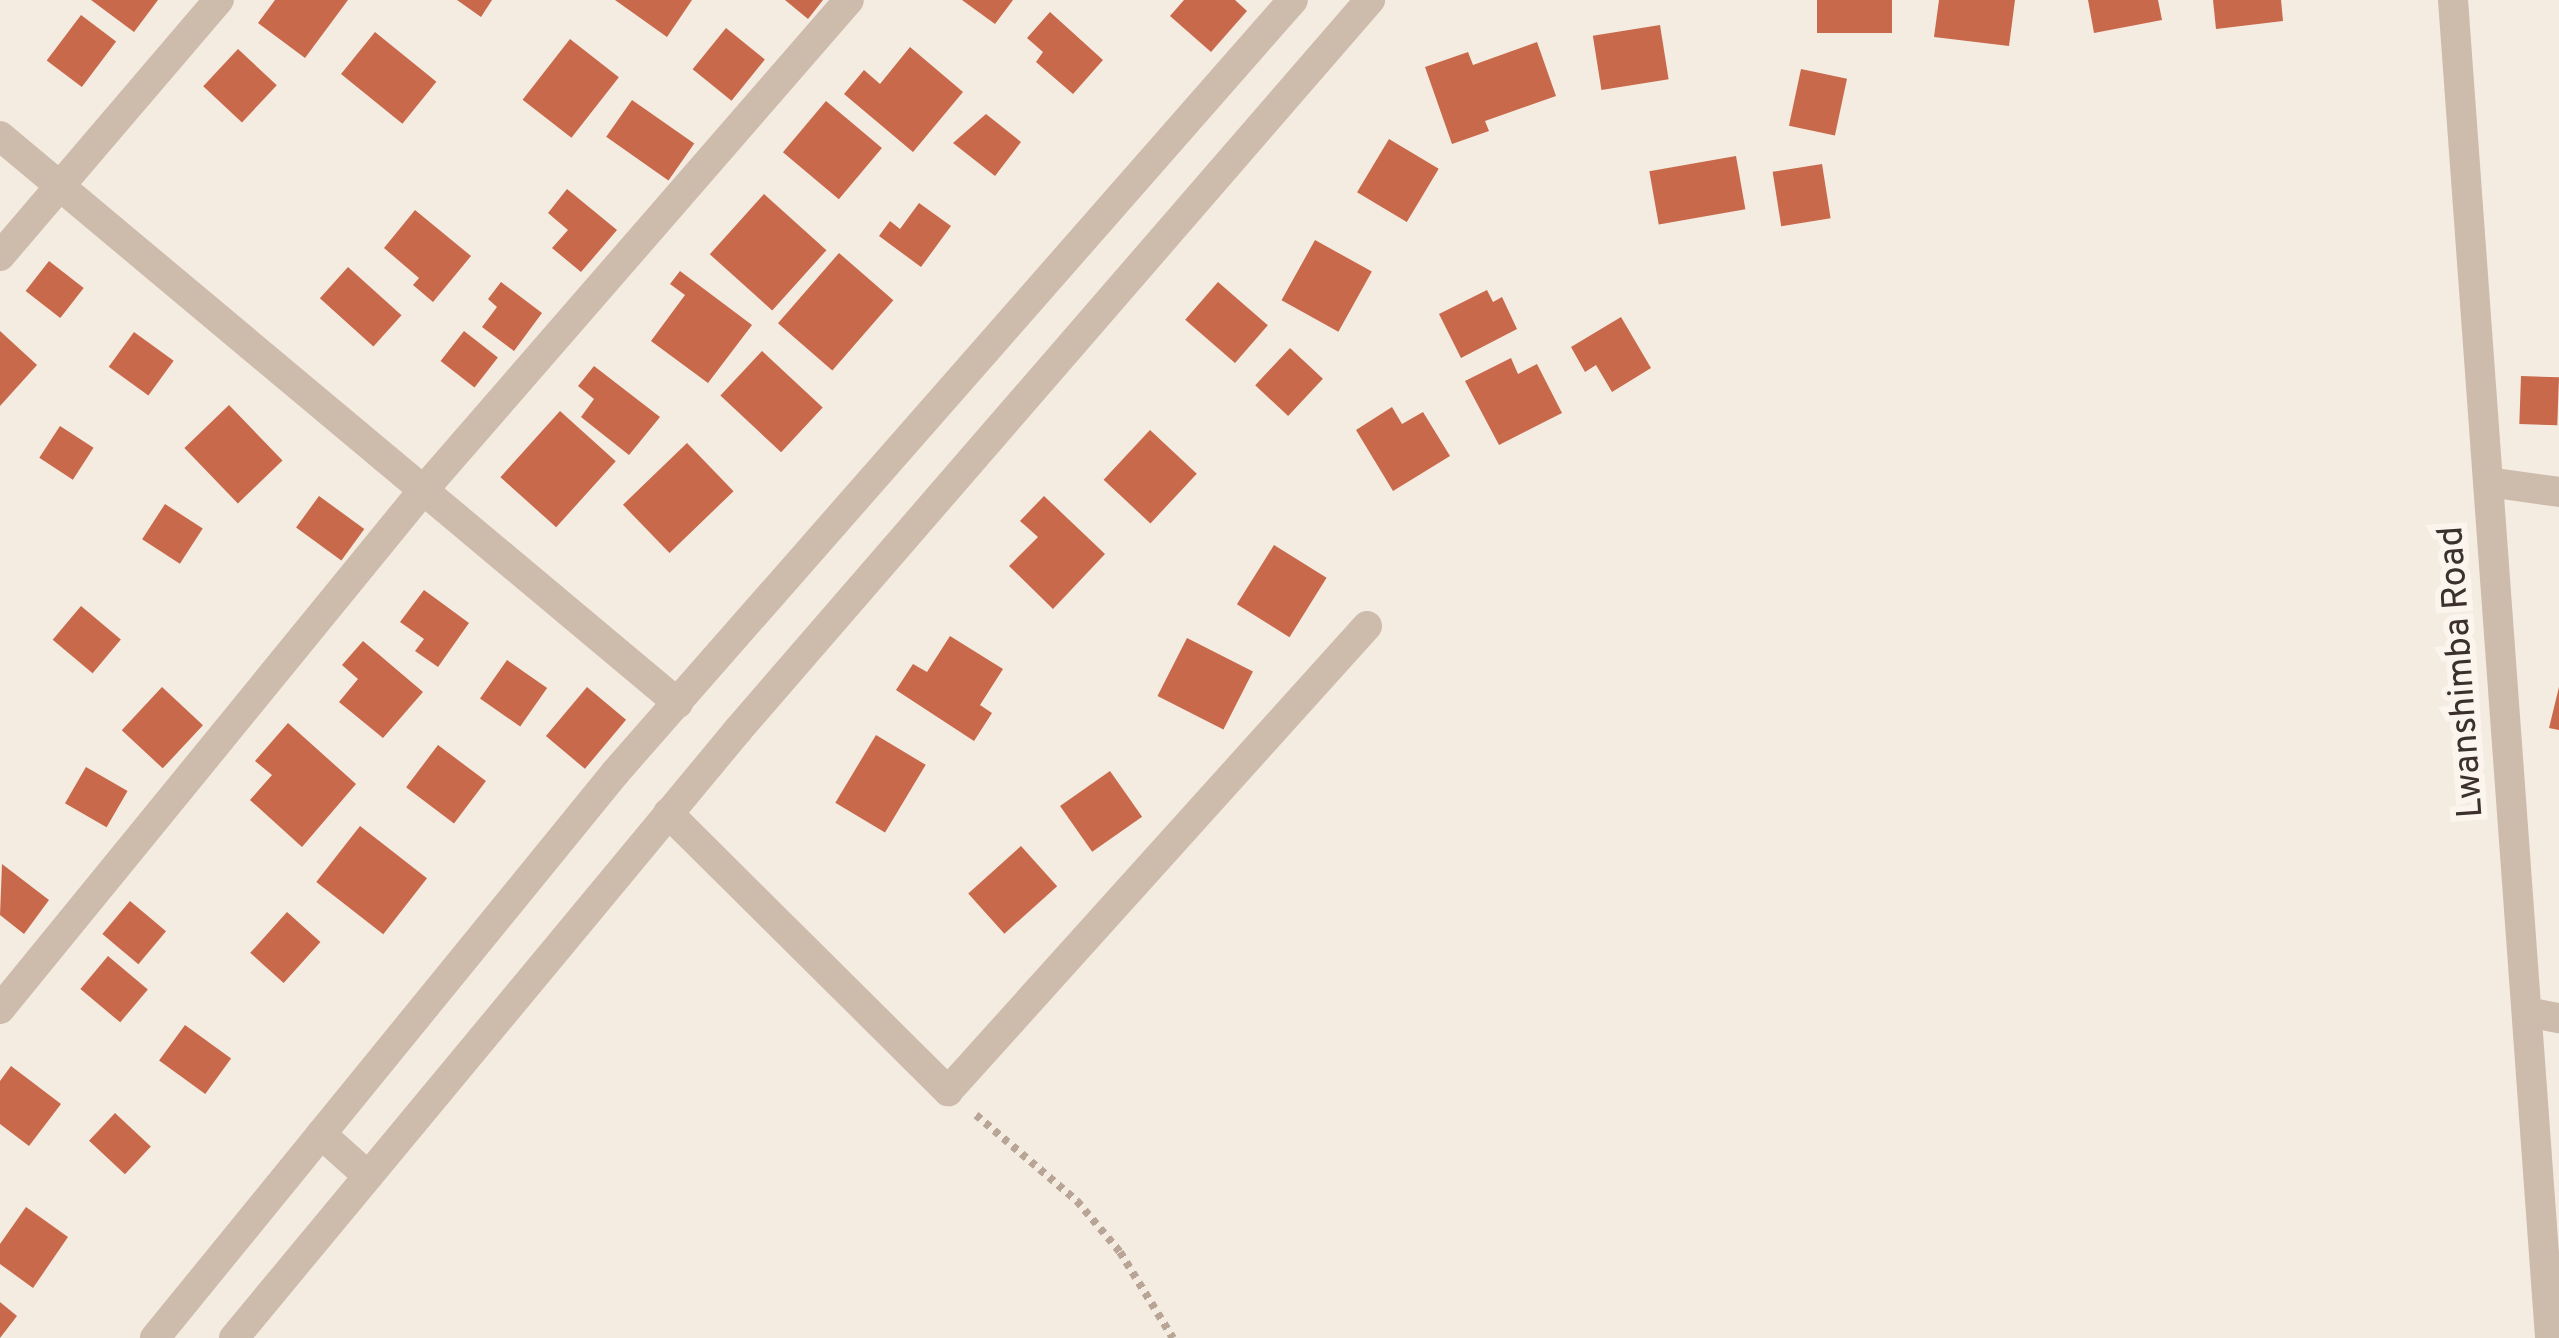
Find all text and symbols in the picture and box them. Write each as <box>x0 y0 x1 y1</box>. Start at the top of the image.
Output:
street label: Lwanshimba Road <box>2431 525 2495 819</box>

